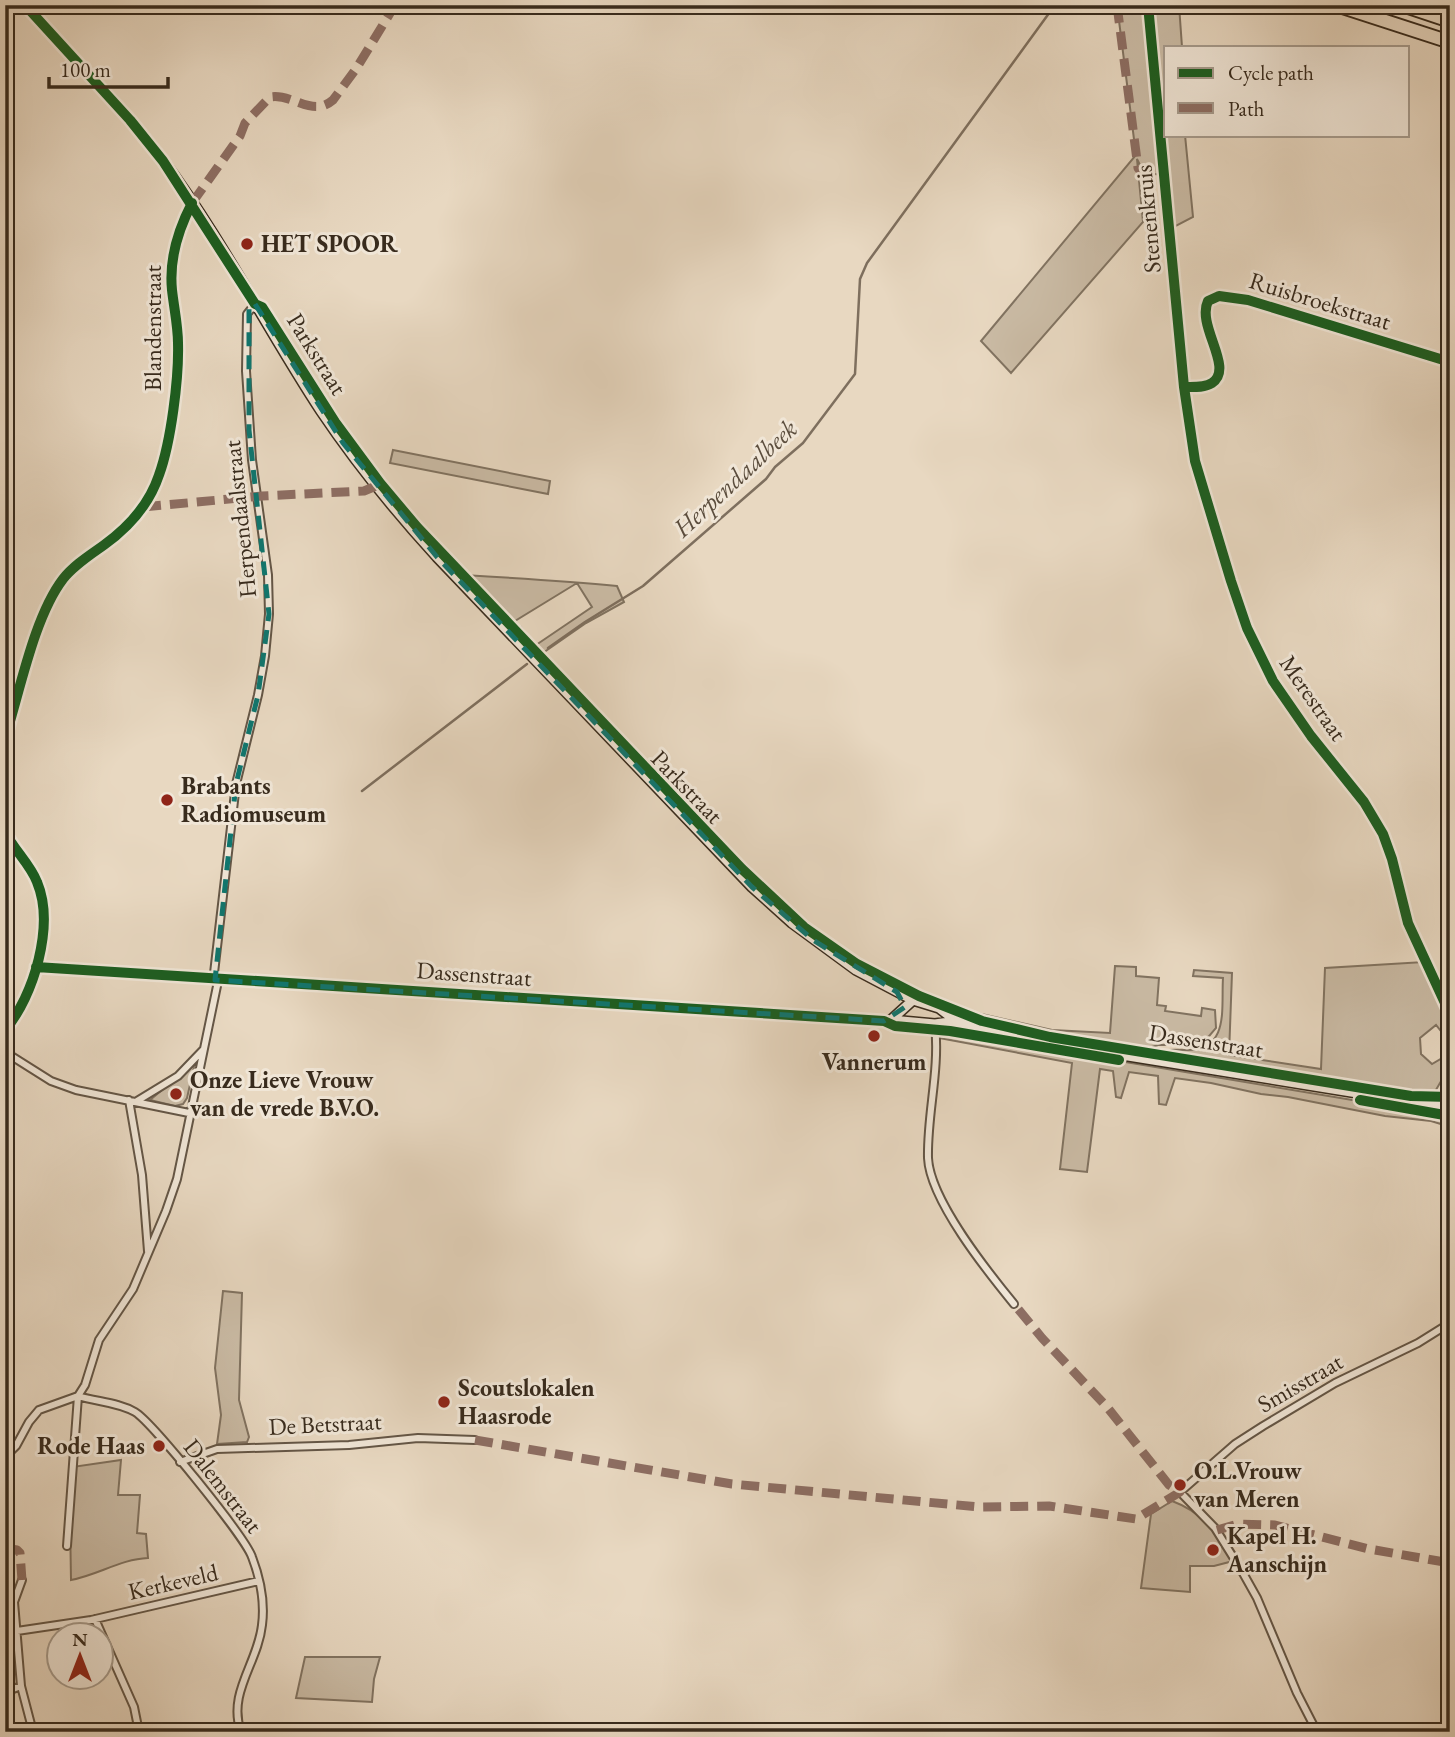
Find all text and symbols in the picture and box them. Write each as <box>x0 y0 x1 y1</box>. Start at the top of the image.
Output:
scale bar <box>49 46 168 90</box>
legend <box>1164 46 1410 136</box>
text: 100 m <box>60 56 111 83</box>
text: Cycle path <box>1228 59 1314 86</box>
text: Path <box>1228 95 1265 122</box>
street label: Stenenkruis <box>1127 164 1168 274</box>
place label: HET SPOOR <box>261 228 399 259</box>
marker: HET SPOOR <box>239 236 255 252</box>
street label: Blandenstraat <box>137 264 168 391</box>
street label: Ruisbroekstraat <box>1246 264 1395 337</box>
street label: Parkstraat <box>280 307 355 401</box>
water label: Herpendaalbeek <box>665 411 805 545</box>
street label: Herpendaalstraat <box>216 438 263 599</box>
street label: Merestraat <box>1273 649 1354 747</box>
street label: Parkstraat <box>645 743 730 830</box>
place label: Brabants Radiomuseum <box>181 770 326 829</box>
marker: Brabants Radiomuseum <box>159 792 175 808</box>
street label: Dassenstraat <box>415 954 533 993</box>
street label: Dassenstraat <box>1147 1016 1266 1065</box>
marker: Vannerum <box>866 1028 882 1044</box>
place label: Vannerum <box>822 1046 926 1077</box>
place label: Onze Lieve Vrouw van de vrede B.V.O. <box>190 1064 379 1123</box>
marker: Onze Lieve Vrouw van de vrede B.V.O. <box>168 1086 184 1102</box>
street label: Smisstraat <box>1252 1346 1348 1419</box>
place label: Scoutslokalen Haasrode <box>458 1372 595 1431</box>
marker: Scoutslokalen Haasrode <box>436 1394 452 1410</box>
street label: De Betstraat <box>268 1405 383 1442</box>
place label: Rode Haas <box>37 1430 145 1461</box>
street label: Dalemstraat <box>177 1432 270 1540</box>
marker: Rode Haas <box>151 1438 167 1454</box>
place label: O.L.Vrouw van Meren <box>1194 1455 1302 1514</box>
marker: O.L.Vrouw van Meren <box>1172 1477 1188 1493</box>
place label: Kapel H. Aanschijn <box>1226 1520 1328 1580</box>
marker: Kapel H. Aanschijn <box>1205 1542 1221 1558</box>
street label: Kerkeveld <box>125 1556 222 1607</box>
north arrow <box>46 1622 116 1692</box>
text: N <box>72 1627 88 1652</box>

